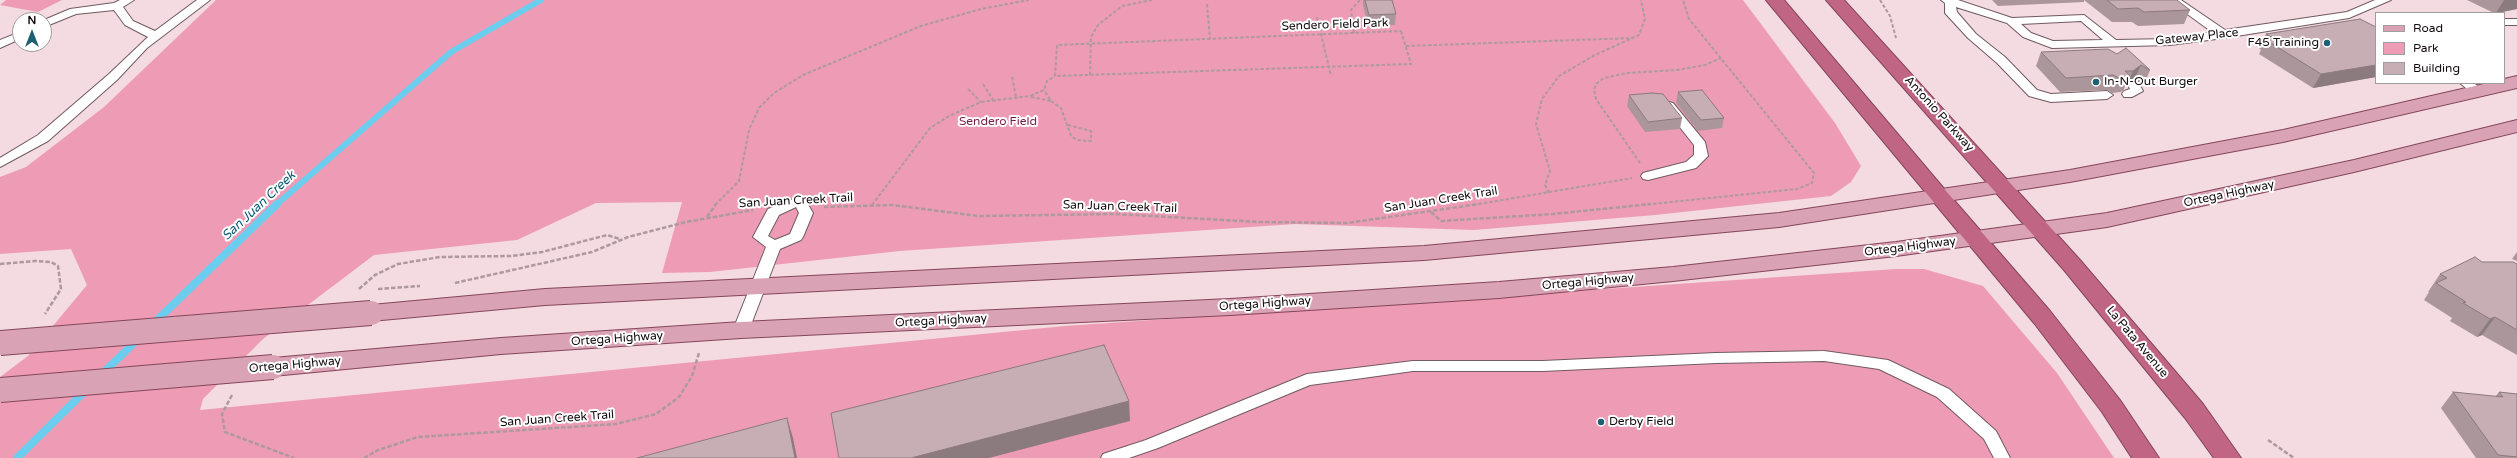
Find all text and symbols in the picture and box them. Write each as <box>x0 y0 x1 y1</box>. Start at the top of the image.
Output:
north arrow <box>12 12 52 52</box>
legend <box>2375 12 2505 84</box>
text: N <box>28 14 36 27</box>
street label: Sendero Field Park <box>1281 16 1389 34</box>
text: Road <box>2413 21 2443 35</box>
street label: Gateway Place <box>2155 25 2239 49</box>
place label: F45 Training <box>2247 36 2319 50</box>
marker: F45 Training <box>2322 38 2332 48</box>
text: Park <box>2413 41 2439 55</box>
text: Building <box>2413 61 2460 75</box>
street label: Antonio Parkway <box>1901 73 1977 155</box>
place label: In-N-Out Burger <box>2104 75 2198 89</box>
marker: In-N-Out Burger <box>2091 77 2101 87</box>
park label: Sendero Field <box>959 115 1037 129</box>
water label: San Juan Creek <box>219 168 299 244</box>
street label: Ortega Highway <box>2182 177 2276 211</box>
street label: San Juan Creek Trail <box>1383 184 1499 216</box>
street label: San Juan Creek Trail <box>738 191 854 211</box>
street label: San Juan Creek Trail <box>1063 198 1177 216</box>
street label: Ortega Highway <box>1863 234 1957 260</box>
street label: Ortega Highway <box>1541 271 1635 293</box>
street label: Ortega Highway <box>1219 294 1311 314</box>
street label: La Pata Avenue <box>2103 303 2171 381</box>
street label: Ortega Highway <box>895 311 987 331</box>
street label: Ortega Highway <box>571 329 663 349</box>
street label: Ortega Highway <box>248 354 342 376</box>
street label: San Juan Creek Trail <box>499 408 615 430</box>
place label: Derby Field <box>1609 415 1674 429</box>
marker: Derby Field <box>1596 417 1606 427</box>

